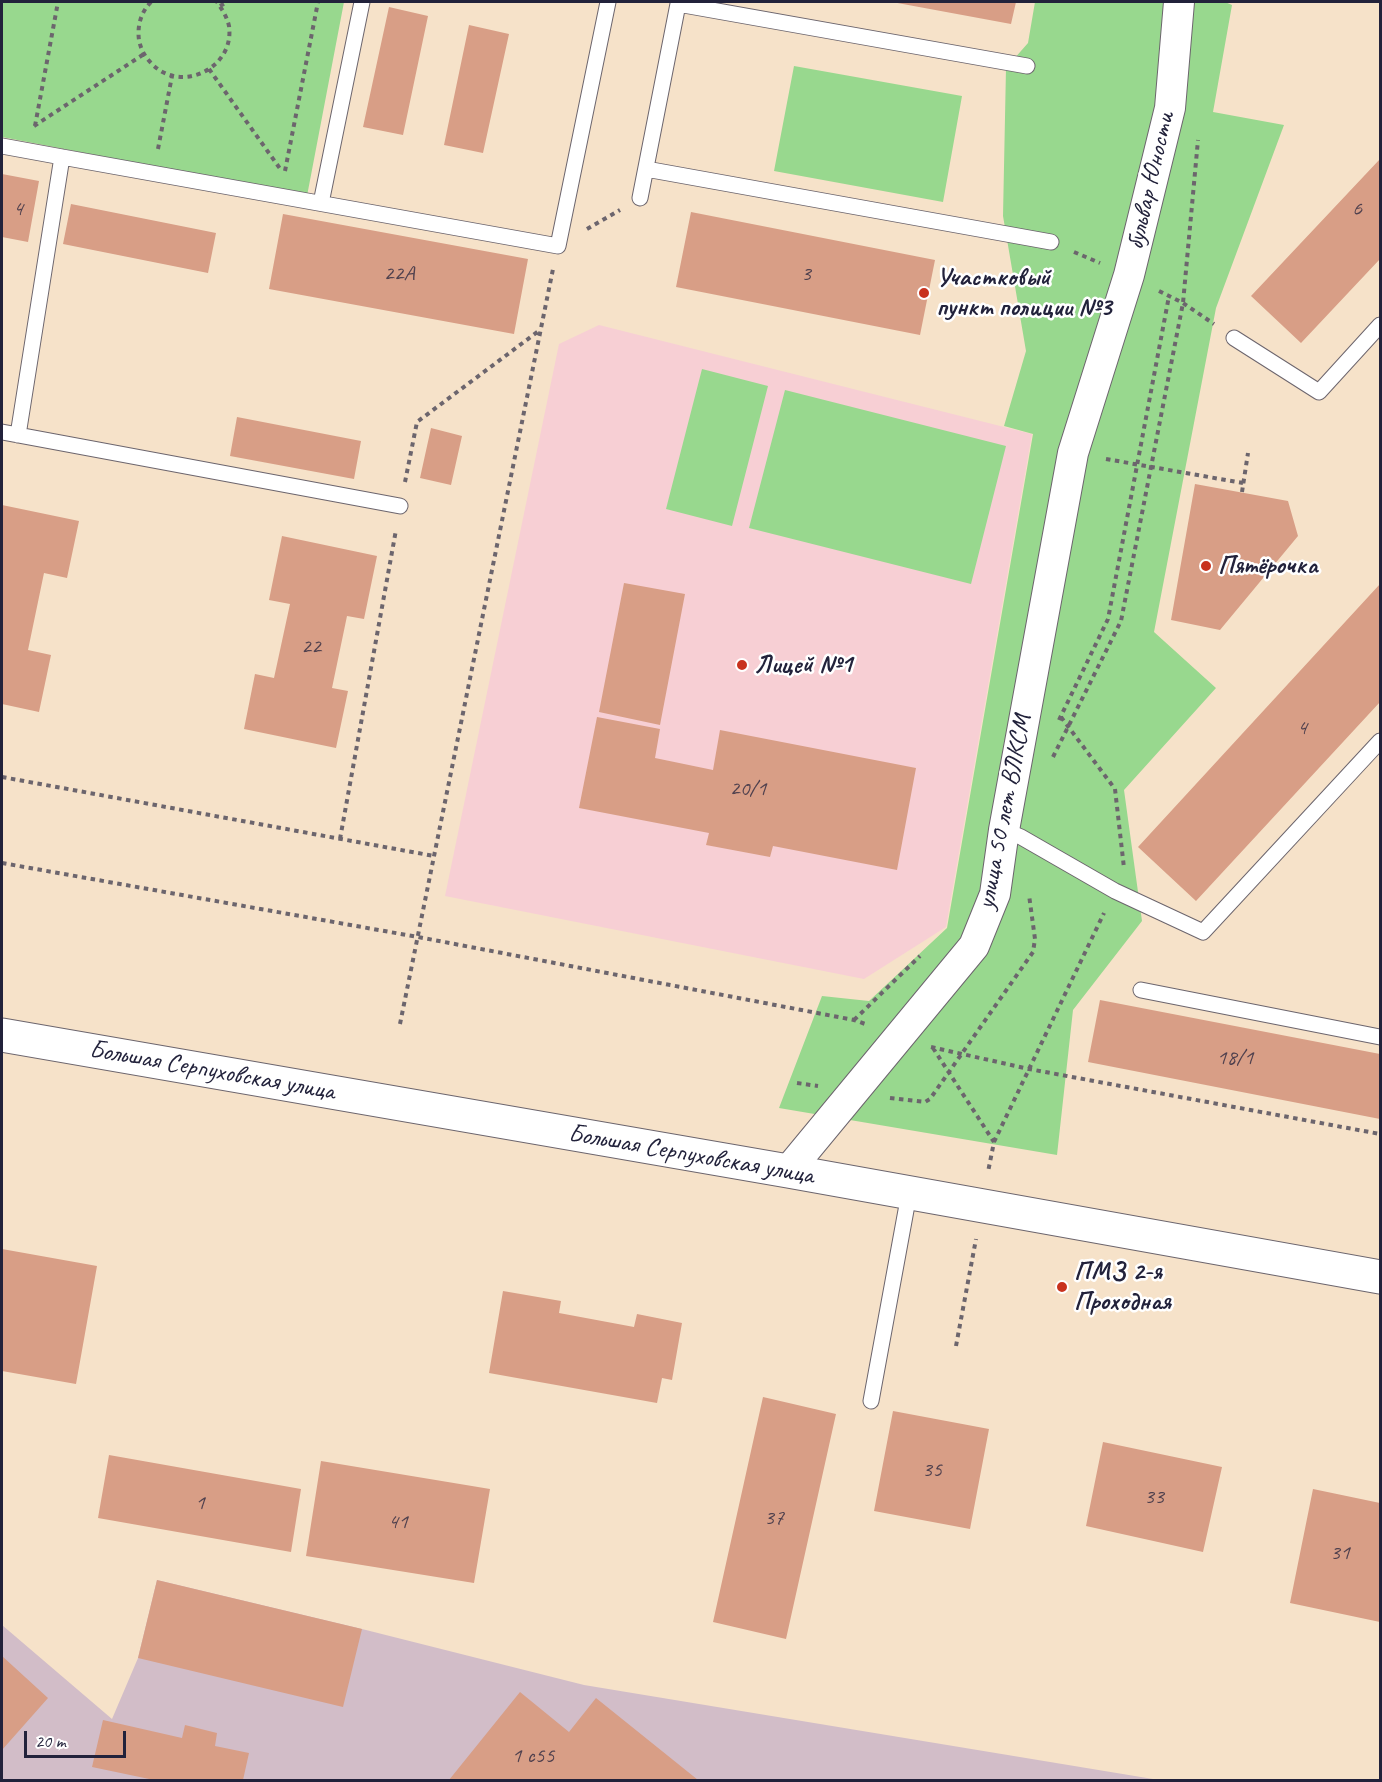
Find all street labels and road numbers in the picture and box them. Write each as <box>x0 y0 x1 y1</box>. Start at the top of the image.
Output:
street label: бульвар Юности <box>1120 109 1182 253</box>
street label: улица 50 лет ВЛКСМ <box>971 712 1039 912</box>
street label: Большая Серпуховская улица <box>87 1034 337 1108</box>
street label: Большая Серпуховская улица <box>566 1118 816 1192</box>

